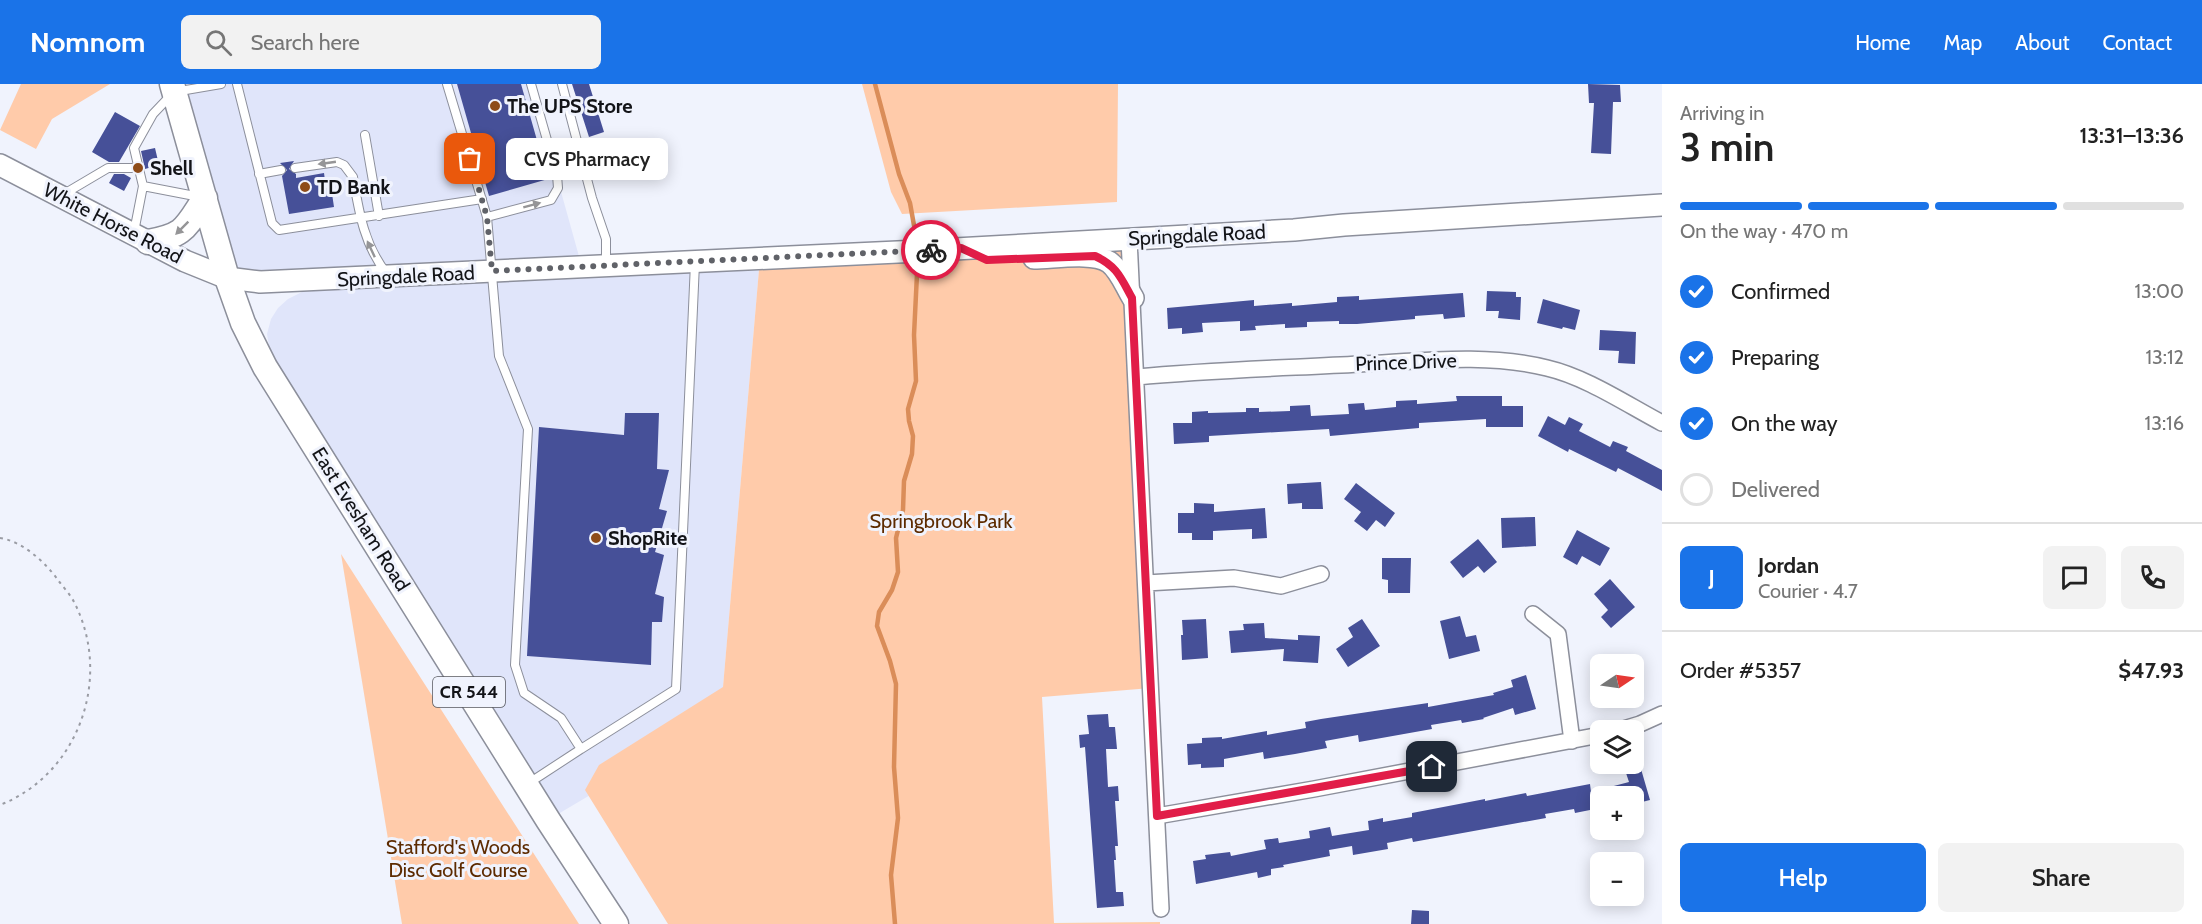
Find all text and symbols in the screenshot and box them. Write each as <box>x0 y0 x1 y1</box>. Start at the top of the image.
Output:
search box <box>181 15 601 69</box>
text: Nomnom <box>30 25 145 59</box>
icon: search <box>202 26 235 59</box>
text: Search here <box>250 29 360 56</box>
text: Home <box>1855 30 1911 55</box>
text: Map <box>1944 30 1982 55</box>
text: About <box>2015 30 2069 55</box>
text: Contact <box>2102 30 2172 55</box>
place label: The UPS Store <box>507 94 633 118</box>
marker: The UPS Store <box>488 99 502 113</box>
text: Arriving in <box>1680 101 1764 125</box>
text: 13:31–13:36 <box>2079 122 2184 149</box>
text: 3 min <box>1680 123 1774 171</box>
pin <box>444 133 495 184</box>
callout: CVS Pharmacy <box>506 138 668 180</box>
icon: bag <box>453 142 486 175</box>
text: CVS Pharmacy <box>524 147 650 171</box>
place label: Shell <box>150 156 193 180</box>
one-way arrow <box>318 159 337 168</box>
marker: Shell <box>131 161 145 175</box>
place label: TD Bank <box>317 175 390 199</box>
street label: White Horse Road <box>39 178 187 268</box>
marker: TD Bank <box>298 180 312 194</box>
one-way arrow <box>522 199 541 209</box>
street label: Springdale Road <box>1128 219 1266 251</box>
text: On the way · 470 m <box>1680 219 1848 243</box>
courier <box>901 220 961 280</box>
one-way arrow <box>175 221 189 235</box>
icon: bike <box>915 234 948 267</box>
one-way arrow <box>367 241 376 258</box>
street label: Springdale Road <box>337 260 475 292</box>
icon: check <box>1680 275 1713 308</box>
text: Confirmed <box>1731 278 1830 305</box>
text: 13:00 <box>2135 279 2184 303</box>
icon: check <box>1680 341 1713 374</box>
text: Preparing <box>1731 344 1819 371</box>
text: 13:12 <box>2146 345 2184 369</box>
street label: Prince Drive <box>1355 348 1457 376</box>
icon: check <box>1680 407 1713 440</box>
text: On the way <box>1731 410 1838 437</box>
text: 13:16 <box>2145 411 2184 435</box>
street label: East Evesham Road <box>307 443 415 595</box>
text: Delivered <box>1731 476 1820 503</box>
park label: Springbrook Park <box>869 509 1013 533</box>
place label: ShopRite <box>608 526 687 550</box>
marker: ShopRite <box>589 531 603 545</box>
button: chat <box>2043 546 2106 609</box>
button: phone <box>2121 546 2184 609</box>
text: Jordan <box>1758 552 1819 579</box>
text: J <box>1708 564 1715 591</box>
text: Courier · 4.7 <box>1758 579 1858 603</box>
north arrow <box>1590 654 1644 708</box>
map controls <box>1590 654 1644 906</box>
text: Order #5357 <box>1680 657 1801 684</box>
text: $47.93 <box>2118 657 2184 684</box>
road number: CR 544 <box>433 677 505 707</box>
button: layers <box>1590 720 1644 774</box>
pin <box>1406 741 1457 792</box>
icon: home <box>1415 750 1448 783</box>
button: + <box>1590 786 1644 840</box>
park label: Stafford's Woods Disc Golf Course <box>386 835 530 882</box>
button: Help <box>1680 843 1926 912</box>
button: Share <box>1938 843 2184 912</box>
button: − <box>1590 852 1644 906</box>

